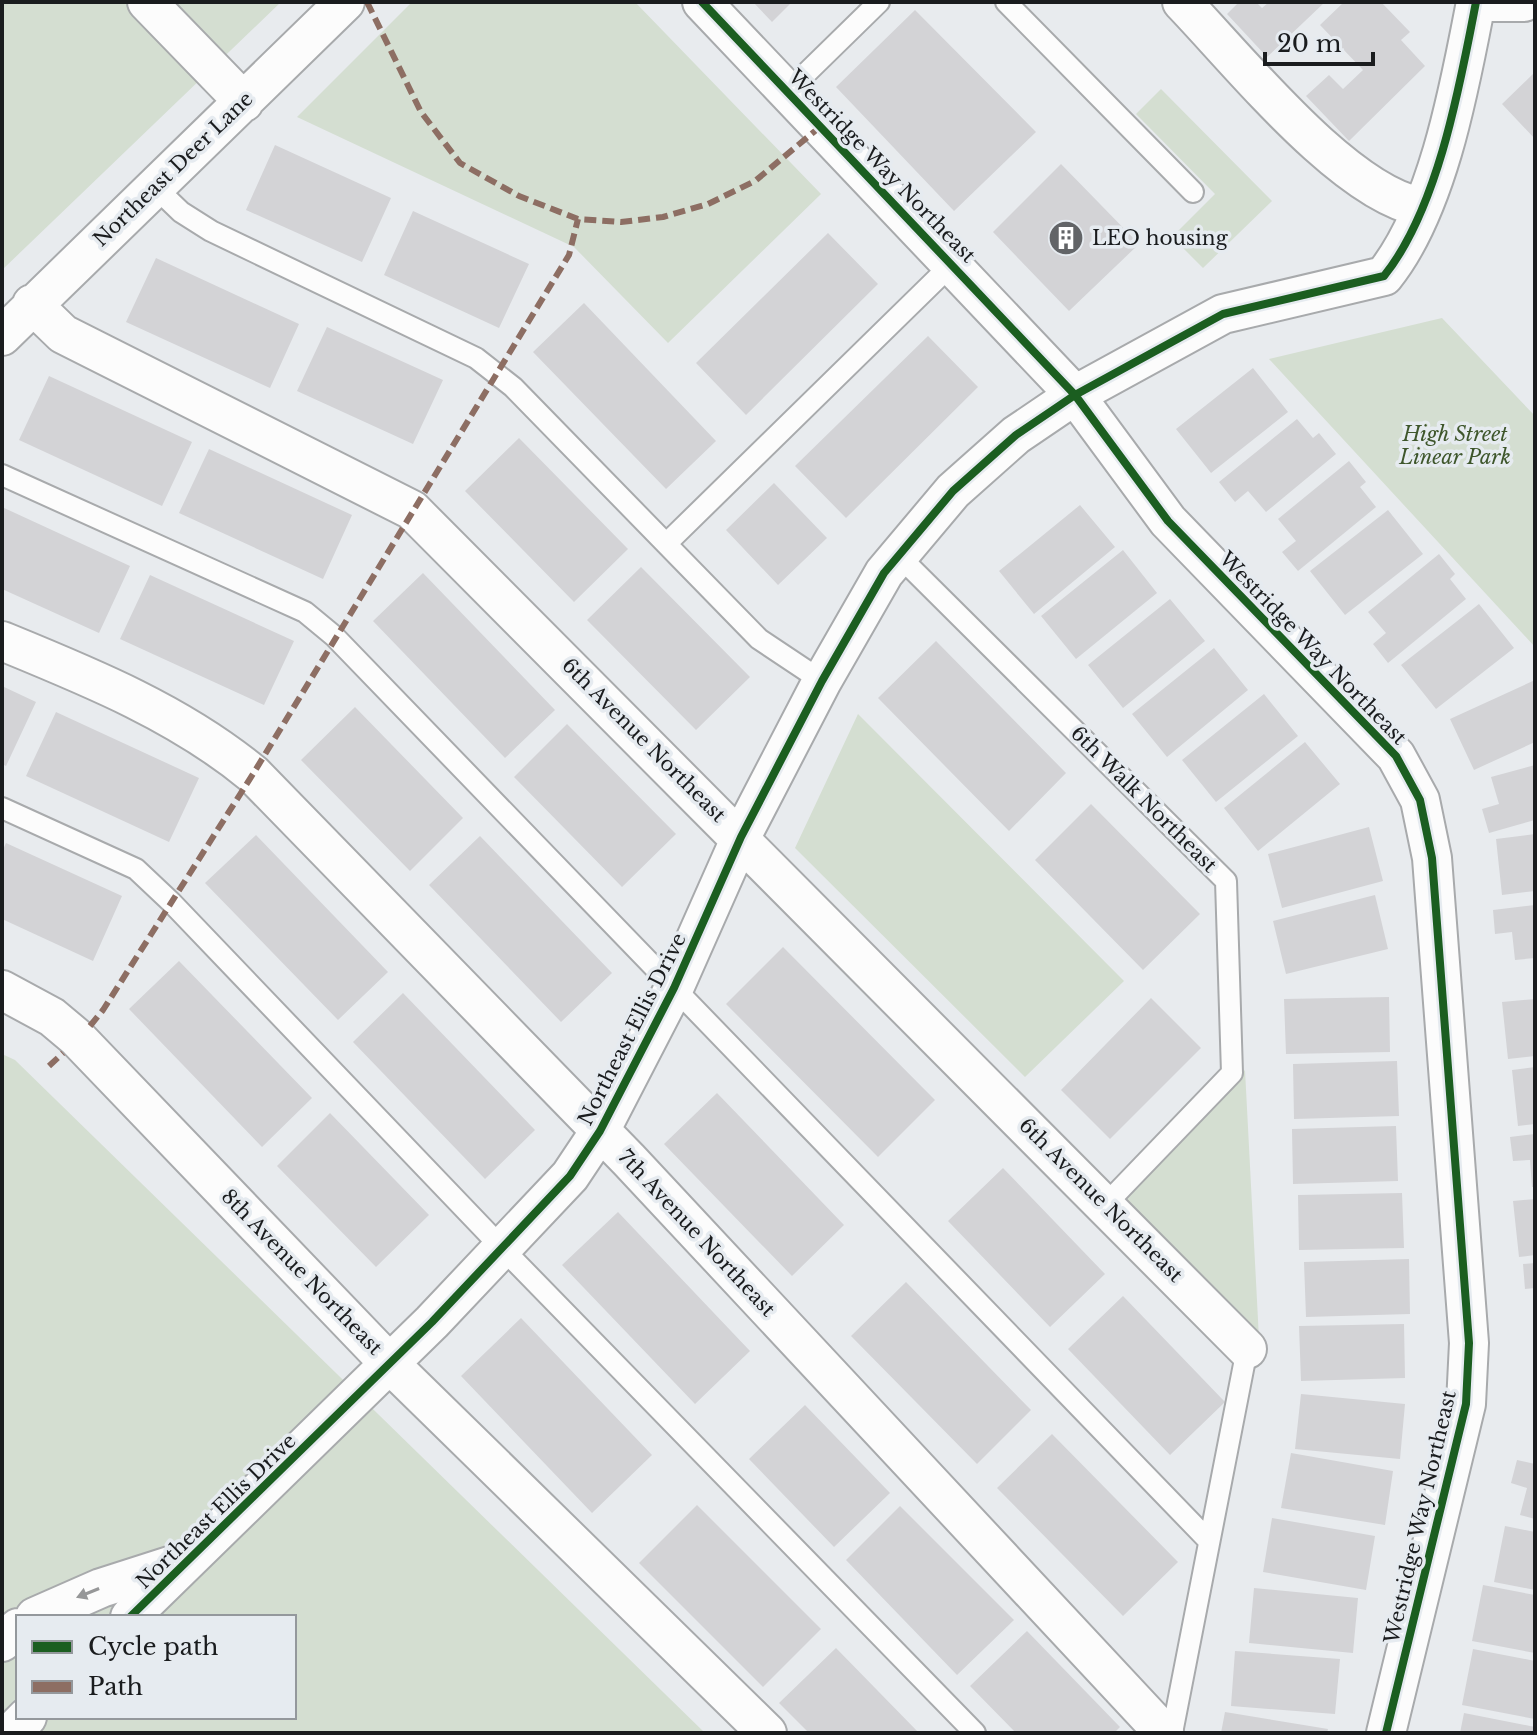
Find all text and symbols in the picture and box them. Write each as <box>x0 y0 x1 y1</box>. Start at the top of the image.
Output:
scale bar <box>1265 16 1373 66</box>
text: 20 m <box>1277 29 1342 58</box>
street label: Westridge Way Northeast <box>783 64 981 268</box>
street label: Northeast Deer Lane <box>88 87 258 251</box>
building icon: LEO housing <box>1047 219 1085 257</box>
place label: LEO housing <box>1092 226 1229 250</box>
park label: High Street Linear Park <box>1398 422 1511 469</box>
street label: Westridge Way Northeast <box>1214 546 1412 750</box>
street label: 6th Avenue Northeast <box>557 653 731 827</box>
street label: 6th Walk Northeast <box>1066 721 1222 877</box>
street label: Northeast Ellis Drive <box>573 929 691 1129</box>
street label: 6th Avenue Northeast <box>1014 1113 1188 1287</box>
street label: 7th Avenue Northeast <box>614 1145 781 1321</box>
street label: 8th Avenue Northeast <box>217 1184 388 1360</box>
street label: Westridge Way Northeast <box>1379 1388 1461 1647</box>
street label: Northeast Ellis Drive <box>131 1429 301 1593</box>
one-way arrow <box>76 1587 100 1600</box>
legend <box>16 1615 296 1719</box>
text: Cycle path <box>88 1632 219 1661</box>
text: Path <box>88 1672 143 1701</box>

